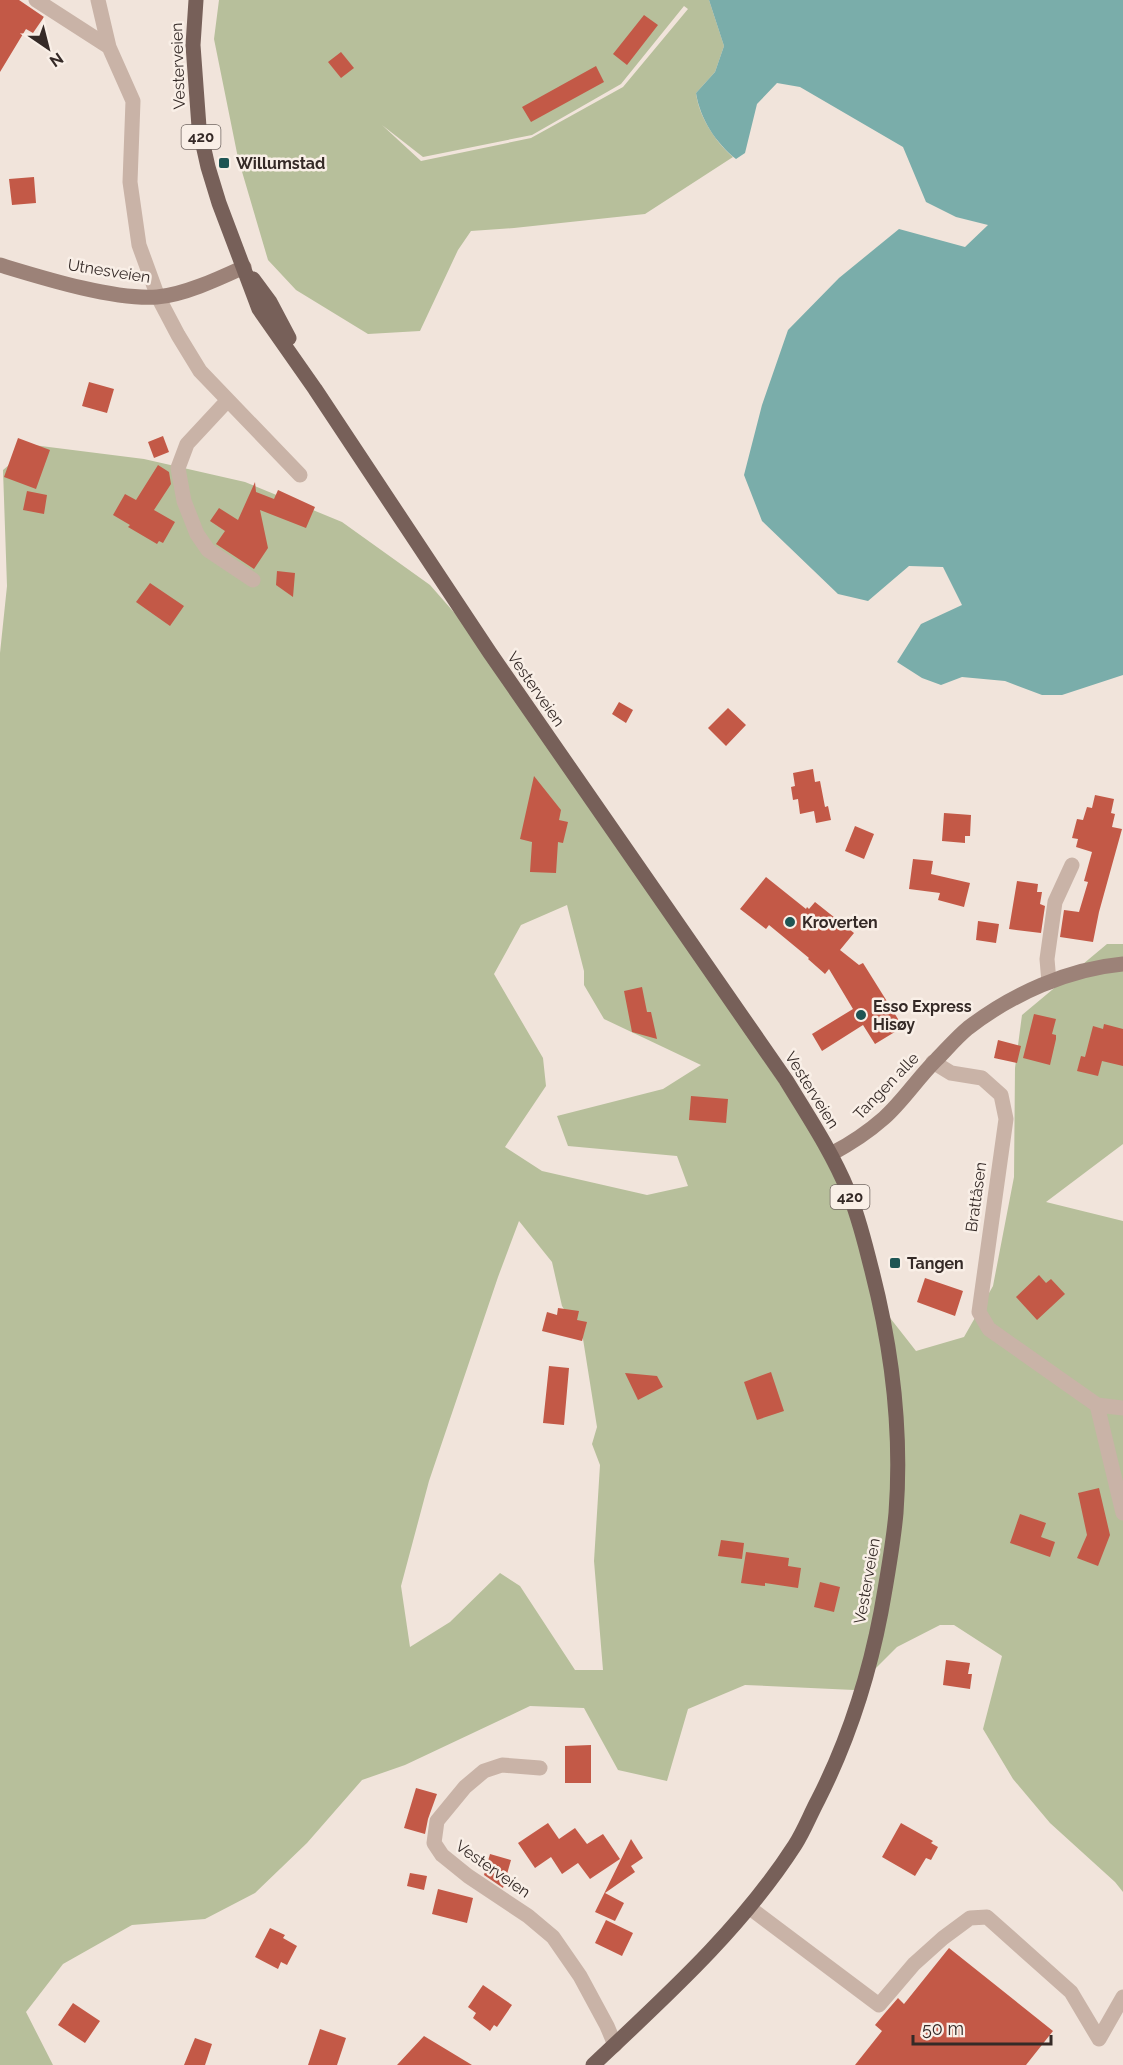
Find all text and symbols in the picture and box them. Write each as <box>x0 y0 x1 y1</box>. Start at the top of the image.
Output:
north arrow <box>18 18 78 78</box>
street label: Vesterveien <box>167 22 189 110</box>
text: N <box>46 49 67 71</box>
road number: 420 <box>182 125 220 149</box>
place label: Willumstad <box>236 154 325 173</box>
marker: Willumstad <box>217 156 231 170</box>
street label: Utnesveien <box>66 255 152 287</box>
street label: Vesterveien <box>503 648 569 730</box>
place label: Kroverten <box>802 913 878 932</box>
marker: Kroverten <box>783 915 797 929</box>
place label: Esso Express Hisøy <box>873 997 972 1034</box>
marker: Esso Express Hisøy <box>854 1008 868 1022</box>
street label: Vesterveien <box>781 1048 843 1132</box>
street label: Tangen alle <box>849 1049 923 1123</box>
street label: Brattåsen <box>962 1161 990 1233</box>
road number: 420 <box>830 1185 870 1209</box>
place label: Tangen <box>907 1254 964 1273</box>
marker: Tangen <box>888 1256 902 1270</box>
street label: Vesterveien <box>850 1537 884 1625</box>
street label: Vesterveien <box>452 1836 534 1902</box>
scale bar <box>913 2008 1051 2046</box>
text: 50 m <box>922 2018 964 2039</box>

